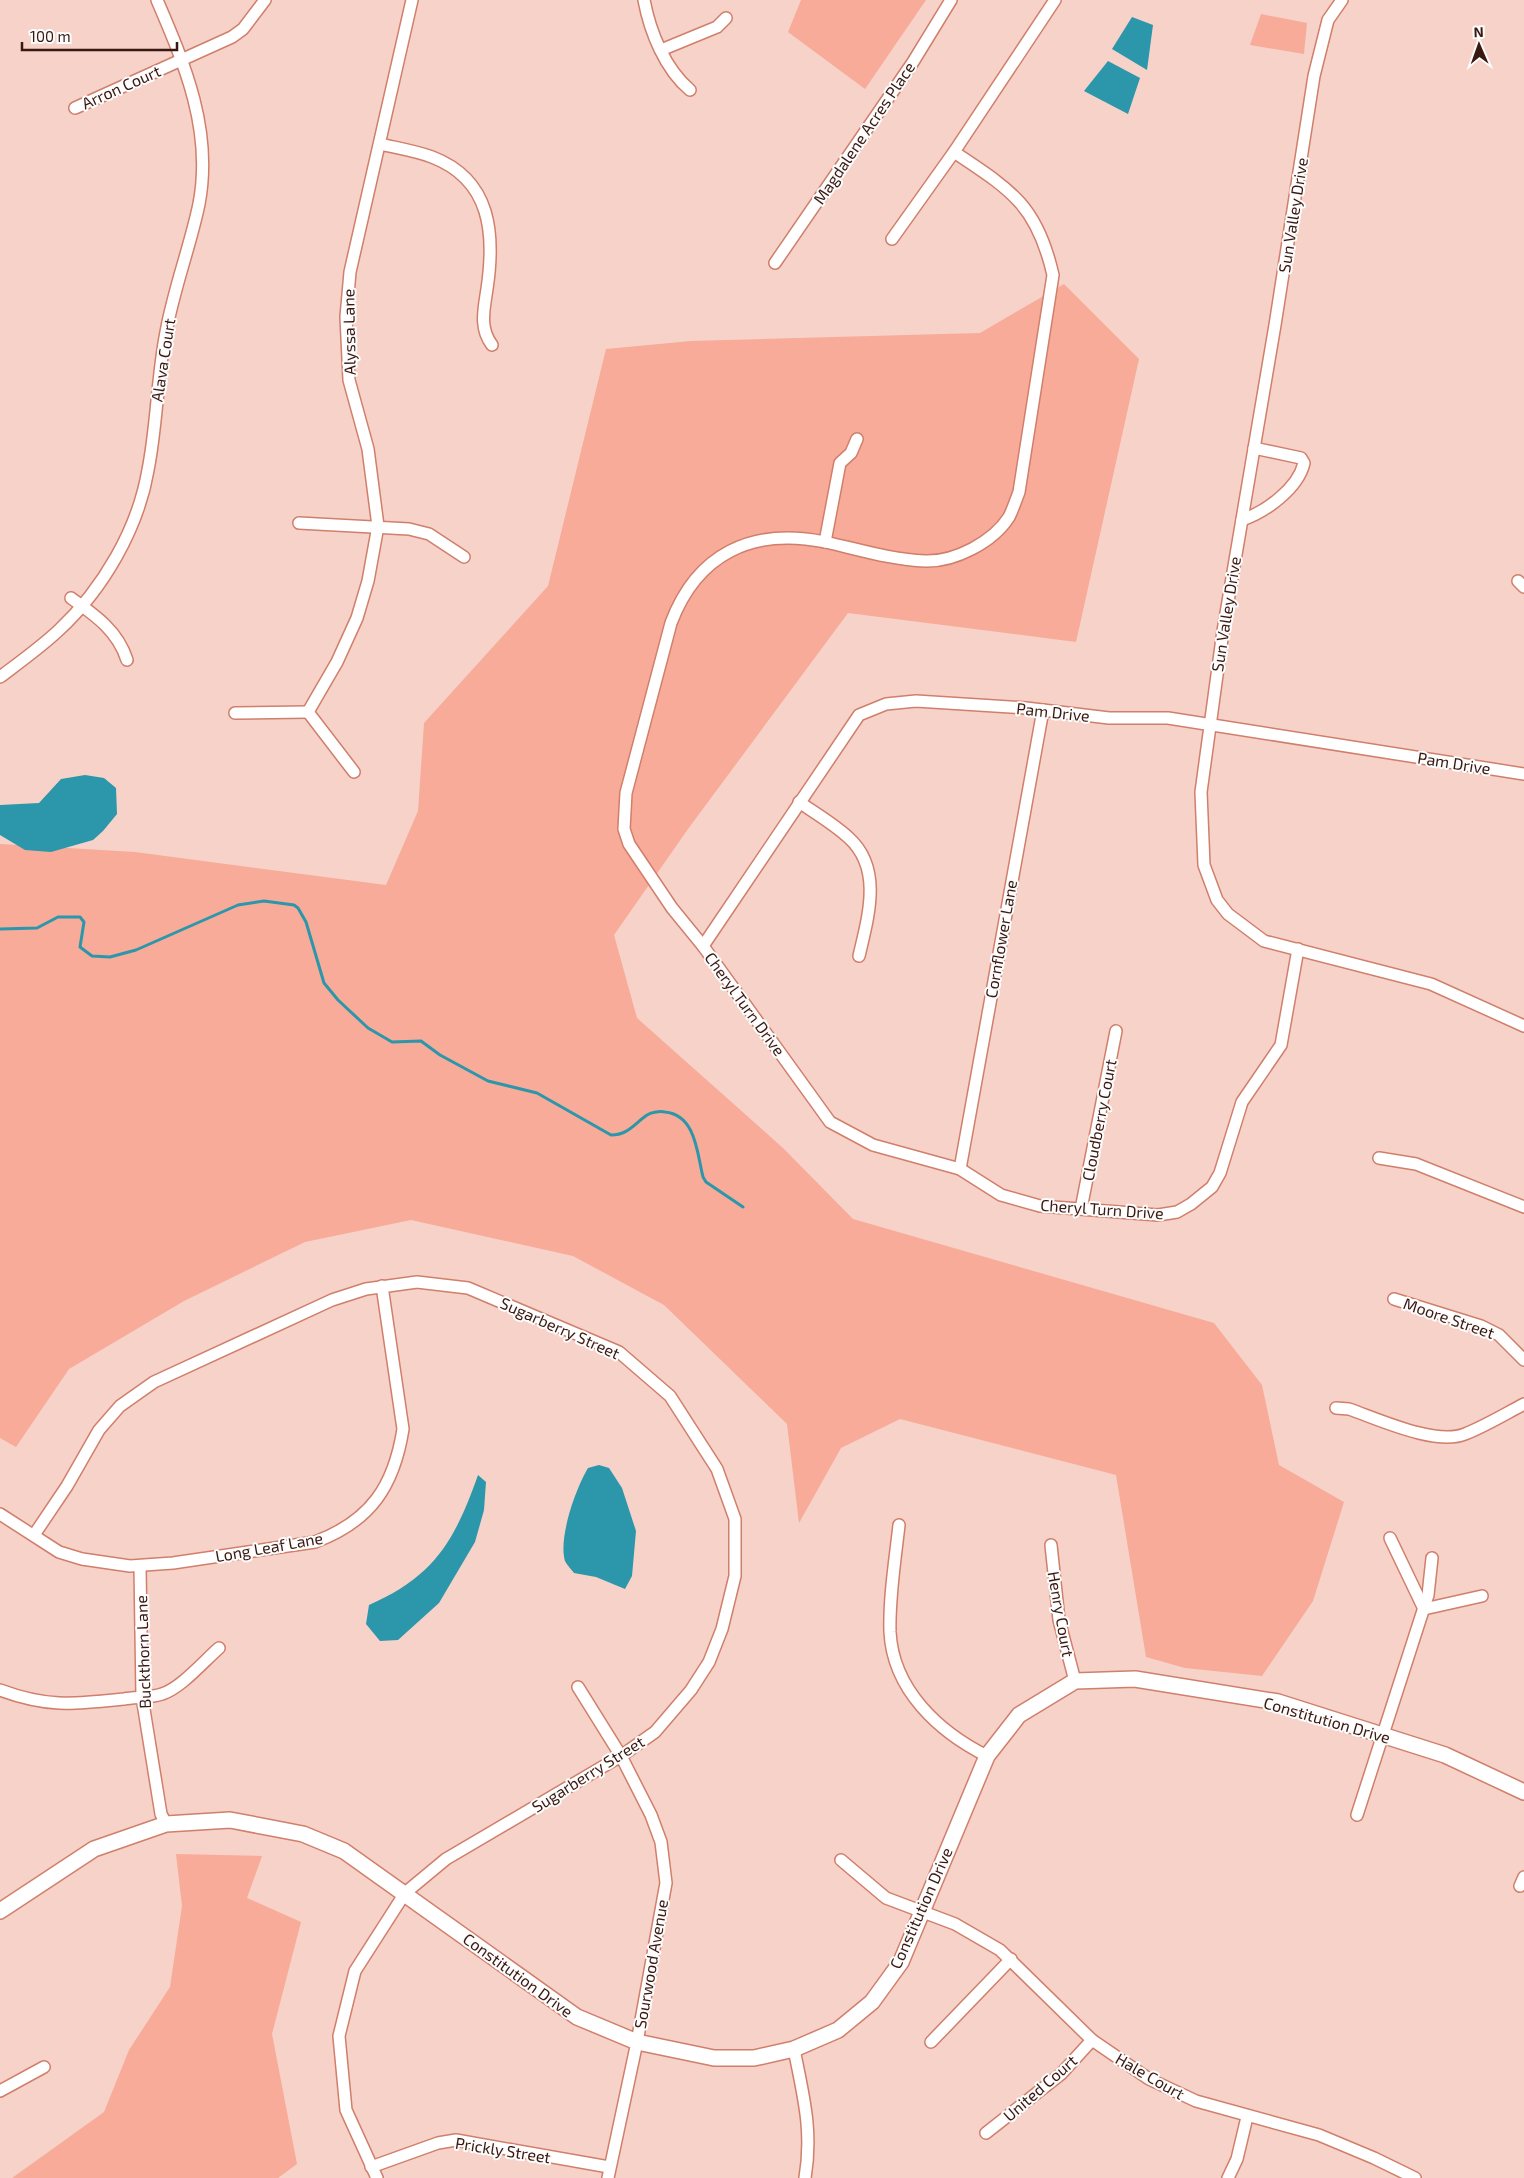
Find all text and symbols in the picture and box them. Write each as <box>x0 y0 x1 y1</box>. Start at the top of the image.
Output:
scale bar <box>22 20 178 52</box>
north arrow <box>1454 20 1504 70</box>
text: N <box>1473 23 1484 40</box>
text: 100 m <box>30 27 71 45</box>
street label: Magdalene Acres Place <box>809 58 918 208</box>
street label: Arron Court <box>78 61 163 112</box>
street label: Sun Valley Drive <box>1274 156 1311 274</box>
street label: Alyssa Lane <box>338 289 359 375</box>
street label: Alava Court <box>147 317 178 403</box>
street label: Sun Valley Drive <box>1207 555 1244 673</box>
street label: Pam Drive <box>1015 698 1091 725</box>
street label: Pam Drive <box>1416 747 1492 778</box>
street label: Cornflower Lane <box>981 878 1020 1000</box>
street label: Cheryl Turn Drive <box>701 948 789 1059</box>
street label: Cloudberry Court <box>1077 1058 1120 1182</box>
street label: Cheryl Turn Drive <box>1040 1195 1164 1222</box>
street label: Sugarberry Street <box>497 1293 623 1362</box>
street label: Moore Street <box>1401 1293 1497 1342</box>
street label: Long Leaf Lane <box>214 1528 324 1565</box>
street label: Henry Court <box>1045 1570 1078 1658</box>
street label: Buckthorn Lane <box>131 1595 154 1709</box>
street label: Constitution Drive <box>1262 1692 1393 1747</box>
street label: Sugarberry Street <box>528 1731 647 1816</box>
street label: Constitution Drive <box>885 1844 956 1971</box>
street label: Sourwood Avenue <box>630 1898 671 2030</box>
street label: Constitution Drive <box>460 1928 577 2021</box>
street label: Hale Court <box>1112 2048 1188 2103</box>
street label: United Court <box>999 2051 1080 2125</box>
street label: Prickly Street <box>454 2133 552 2166</box>

